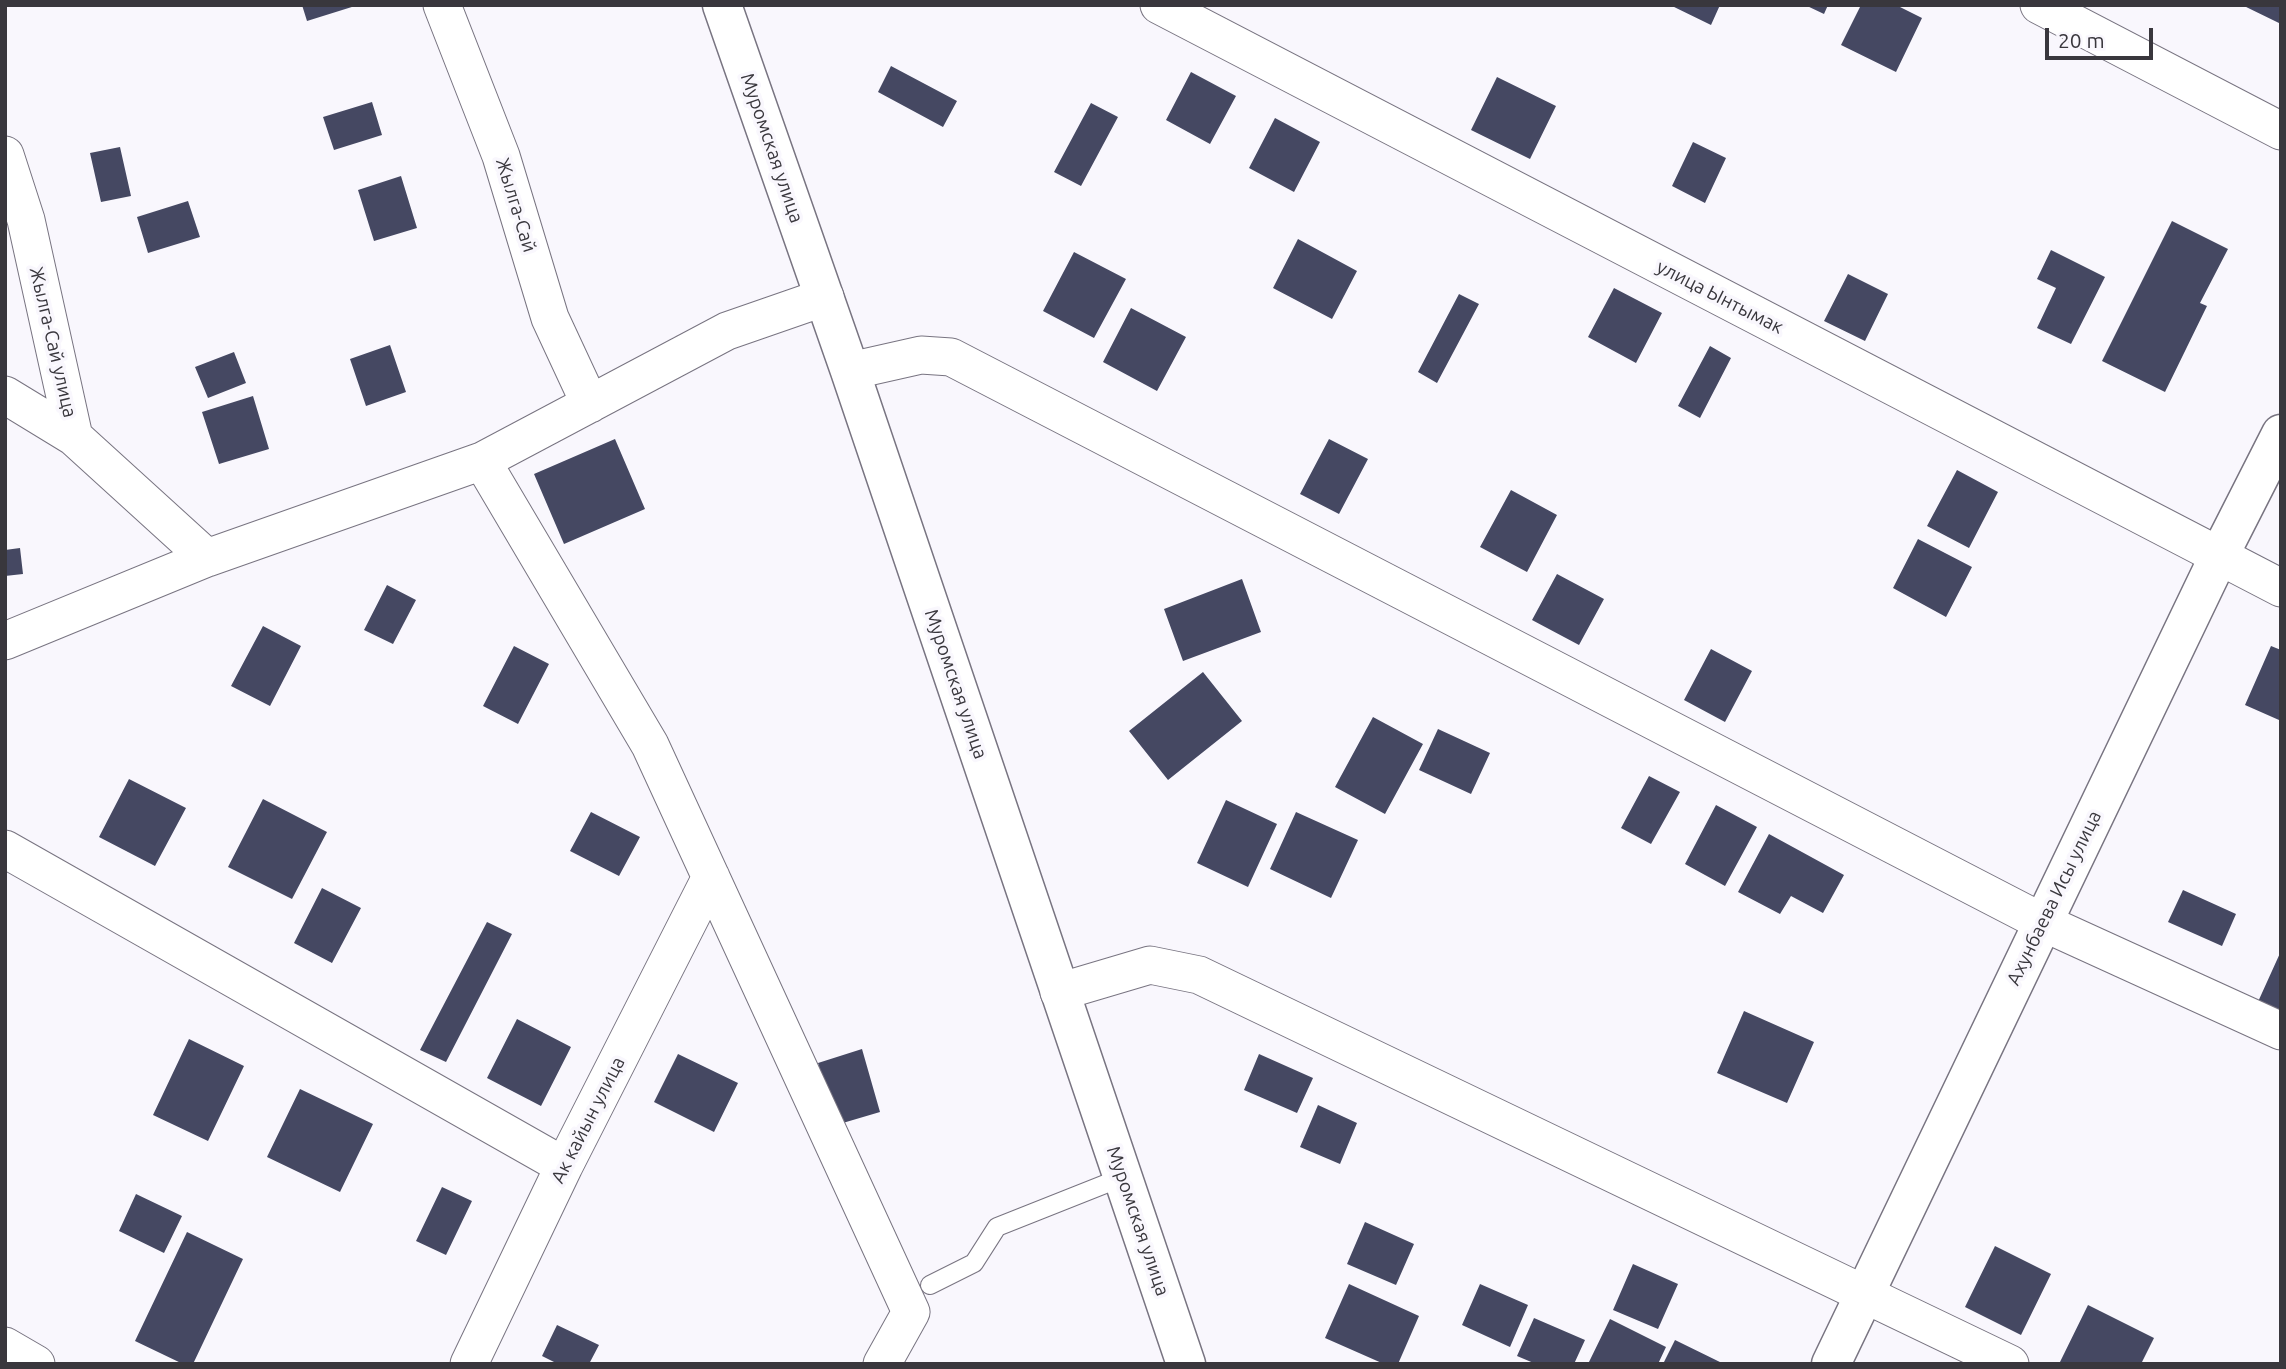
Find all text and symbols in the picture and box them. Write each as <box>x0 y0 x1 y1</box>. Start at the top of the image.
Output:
scale bar <box>2048 14 2156 58</box>
text: 20 m <box>2058 28 2105 52</box>
street label: Муромская улица <box>736 70 808 226</box>
street label: Жылга-Сай <box>491 155 541 255</box>
street label: улица Ынтымак <box>1653 255 1787 339</box>
street label: Жылга-Сай улица <box>25 264 81 420</box>
street label: Муромская улица <box>920 606 992 762</box>
street label: Ахунбаева Исы улица <box>2002 807 2106 989</box>
street label: Ак кайын улица <box>546 1053 630 1187</box>
street label: Муромская улица <box>1102 1143 1174 1299</box>

